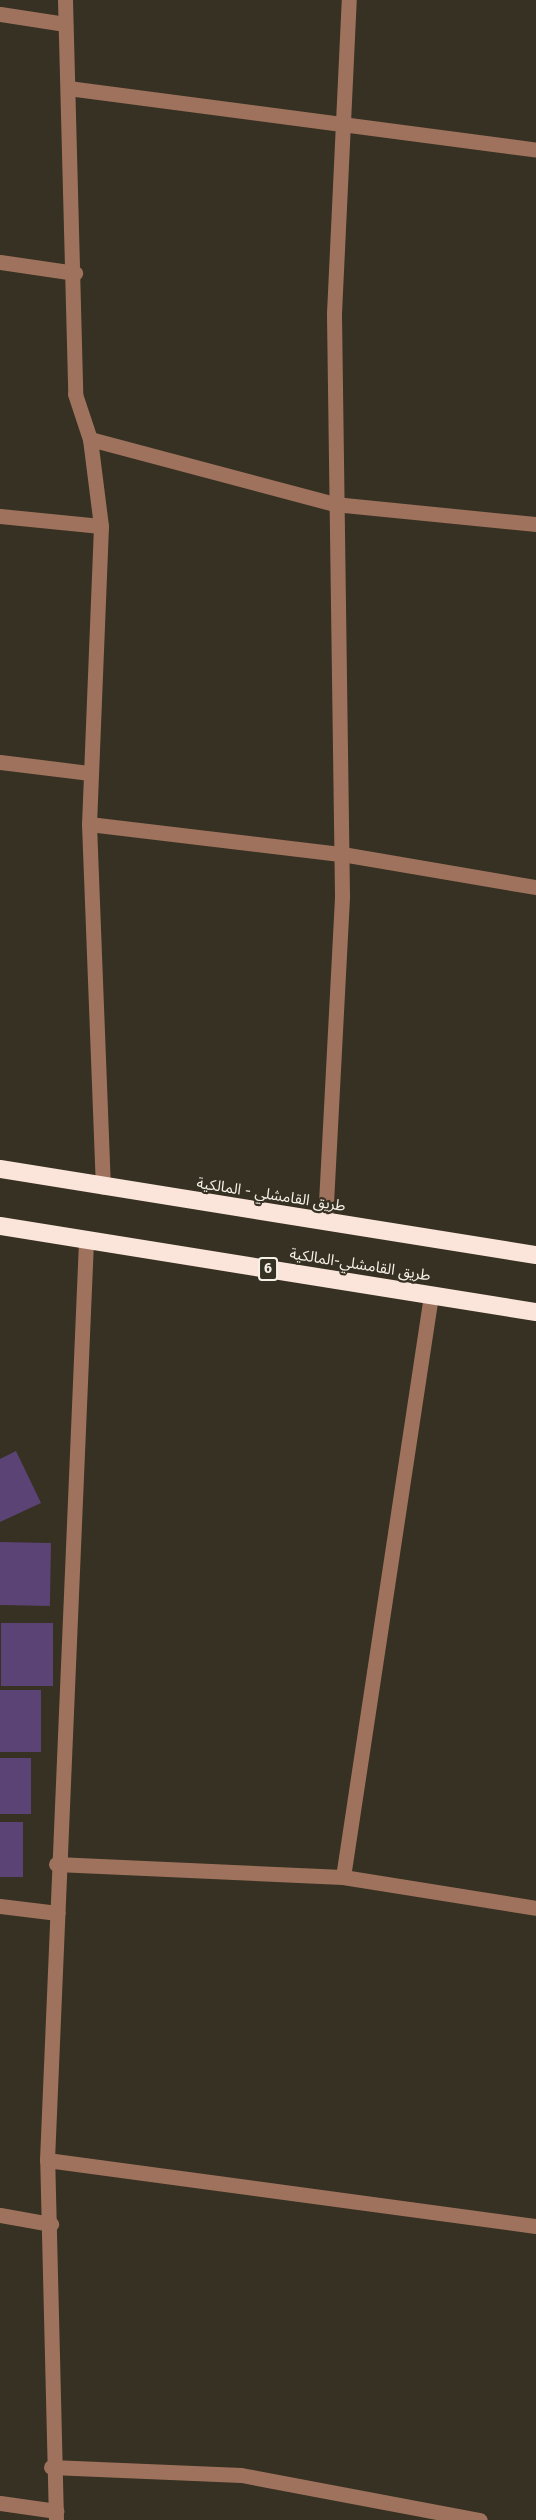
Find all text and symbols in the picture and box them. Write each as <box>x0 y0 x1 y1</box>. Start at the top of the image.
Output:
street label: طريق القامشلي - المالكية <box>195 1174 347 1216</box>
street label: طريق القامشلي-المالكية <box>288 1245 432 1285</box>
road number: 6 <box>258 1258 278 1280</box>

